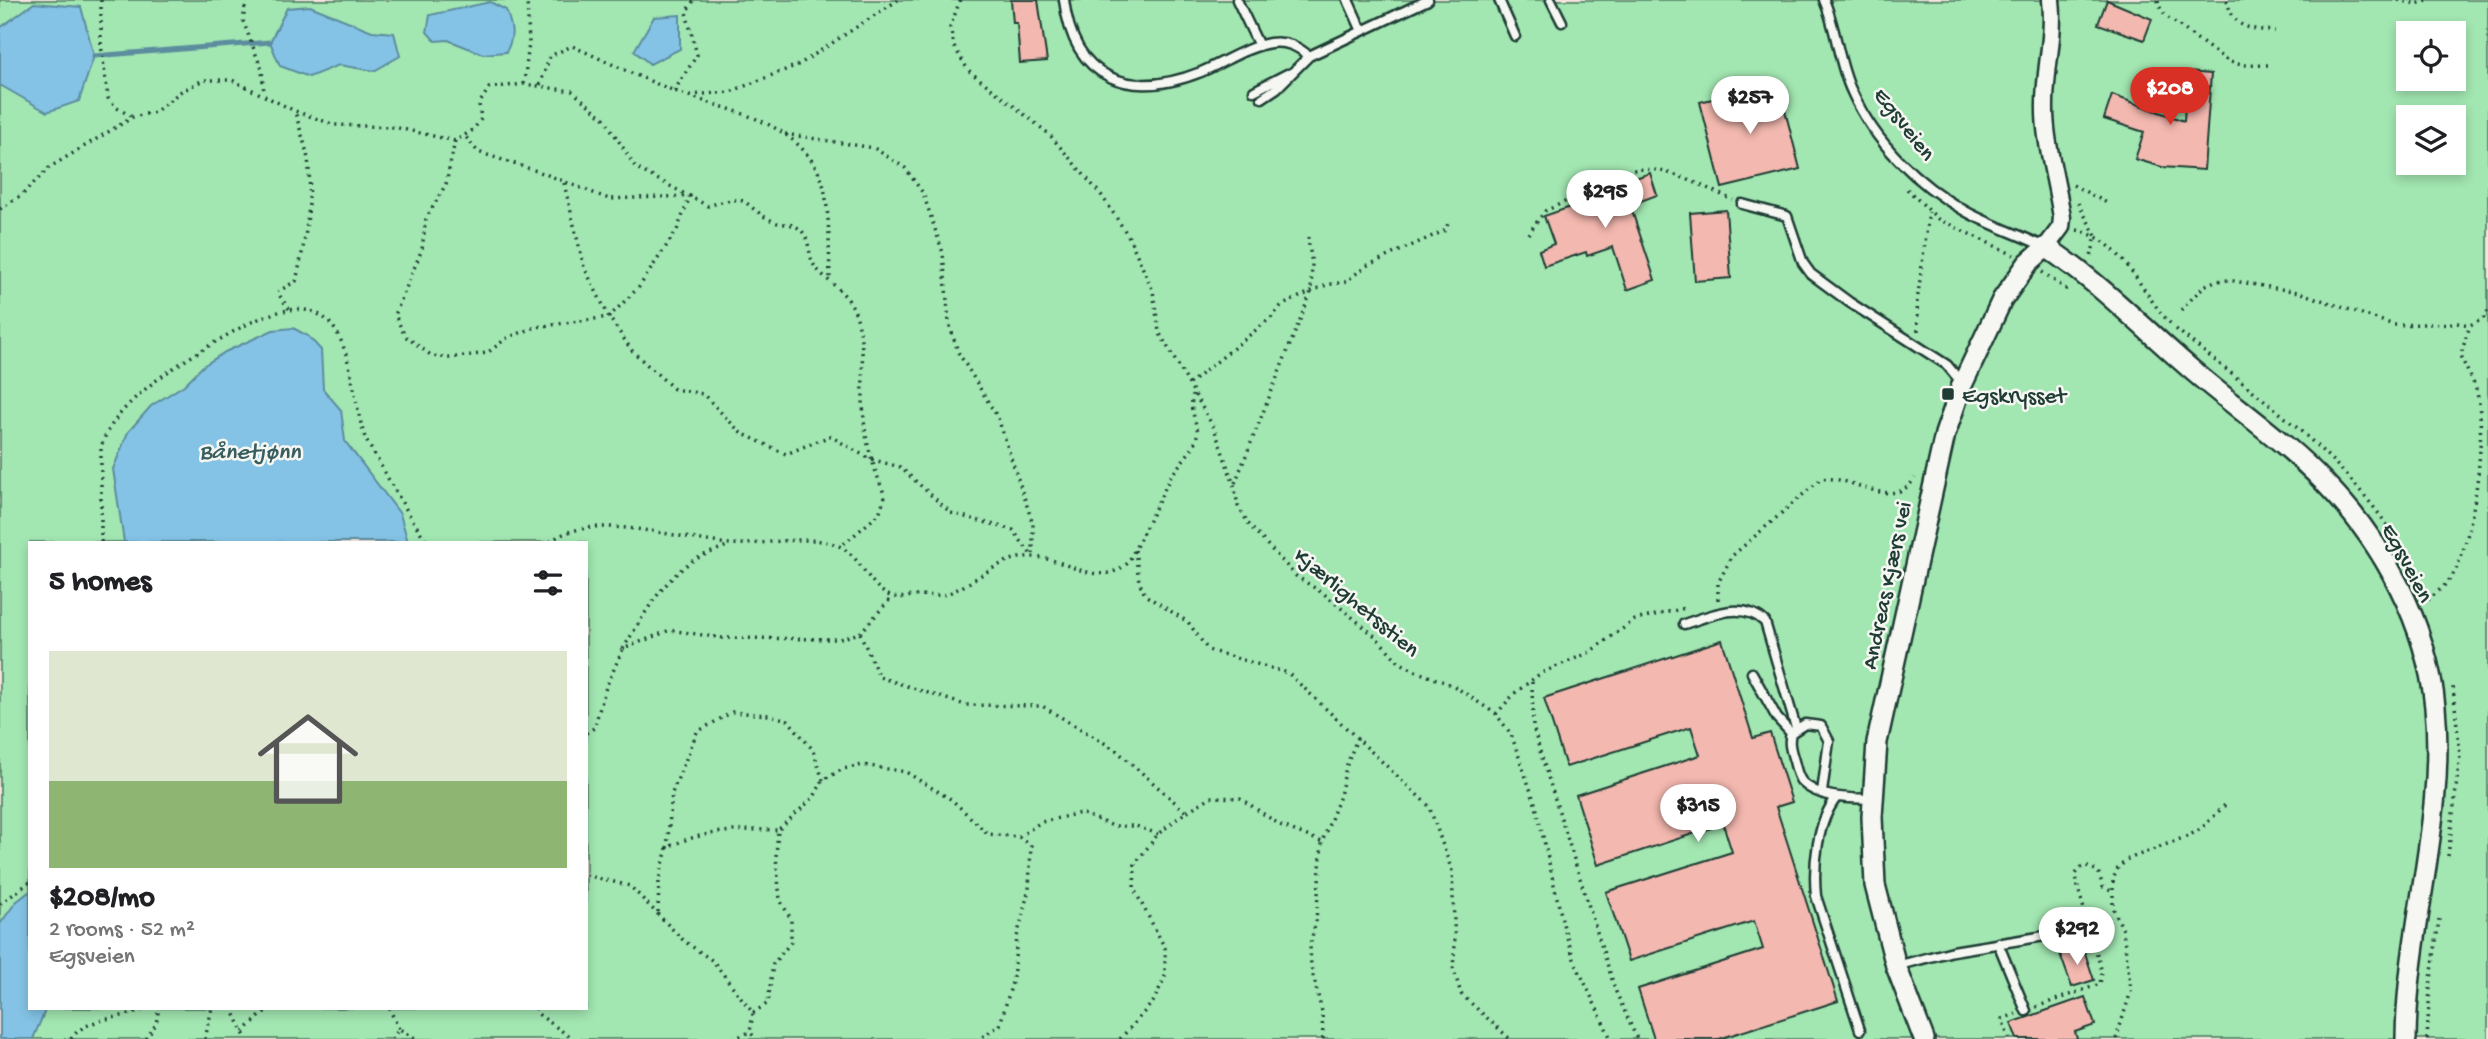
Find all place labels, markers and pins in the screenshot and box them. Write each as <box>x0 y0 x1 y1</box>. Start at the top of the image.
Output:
pin: $208 <box>2129 68 2211 127</box>
pin: $257 <box>1709 76 1791 136</box>
pin: $295 <box>1564 170 1646 230</box>
place label: Egskrysset <box>1962 384 2067 411</box>
marker: Egskrysset <box>1940 386 1956 402</box>
pin: $315 <box>1657 784 1739 844</box>
pin: $292 <box>2036 908 2118 967</box>

